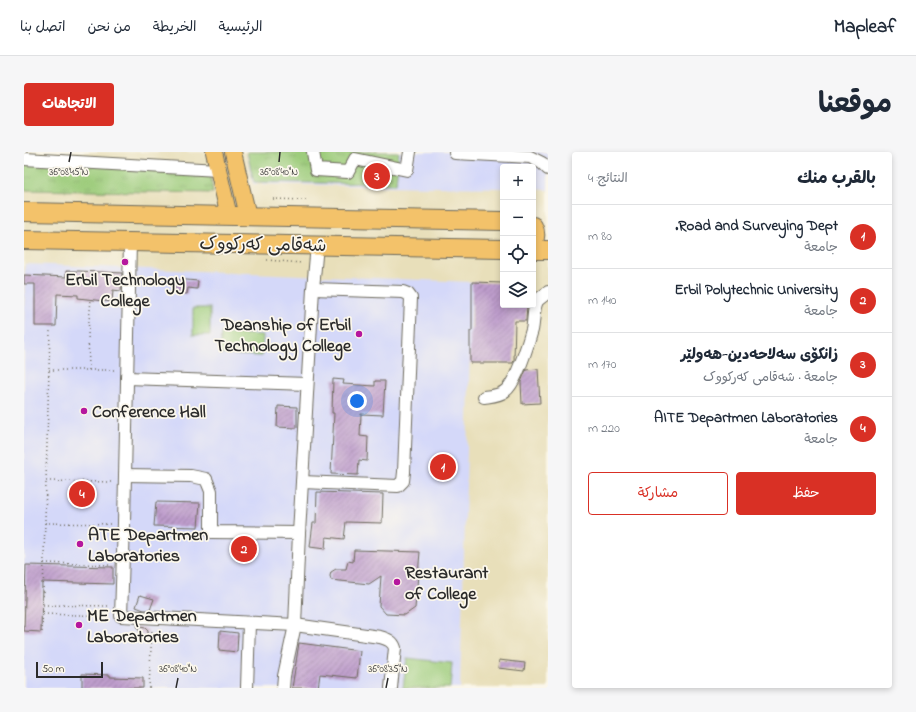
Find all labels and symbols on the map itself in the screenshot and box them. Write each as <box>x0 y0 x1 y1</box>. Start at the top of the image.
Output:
pin: 3 <box>364 161 390 191</box>
text: 36°08'45"N <box>49 165 89 180</box>
text: 36°08'40"N <box>260 165 298 180</box>
street label: شەقامی کەرکووک <box>199 232 327 260</box>
marker: Erbil Technology College <box>120 257 130 267</box>
place label: Erbil Technology College <box>65 268 185 316</box>
place label: Deanship of Erbil Technology College <box>214 313 352 361</box>
marker: Deanship of Erbil Technology College <box>354 329 364 339</box>
your location <box>347 391 367 411</box>
place label: Conference Hall <box>92 400 206 426</box>
marker: Conference Hall <box>79 406 89 416</box>
pin: 1 <box>430 452 456 482</box>
pin: 4 <box>69 479 95 509</box>
place label: ATE Departmen Laboratories <box>88 523 208 570</box>
pin: 2 <box>231 534 257 564</box>
marker: ATE Departmen Laboratories <box>75 539 85 549</box>
place label: Restaurant of College <box>405 561 489 609</box>
marker: Restaurant of College <box>392 577 402 587</box>
place label: ME Departmen Laboratories <box>87 604 197 651</box>
marker: ME Departmen Laboratories <box>74 620 84 630</box>
scale bar <box>36 660 103 679</box>
text: 36°08'40"N <box>159 662 197 677</box>
text: 36°08'35"N <box>368 662 408 677</box>

